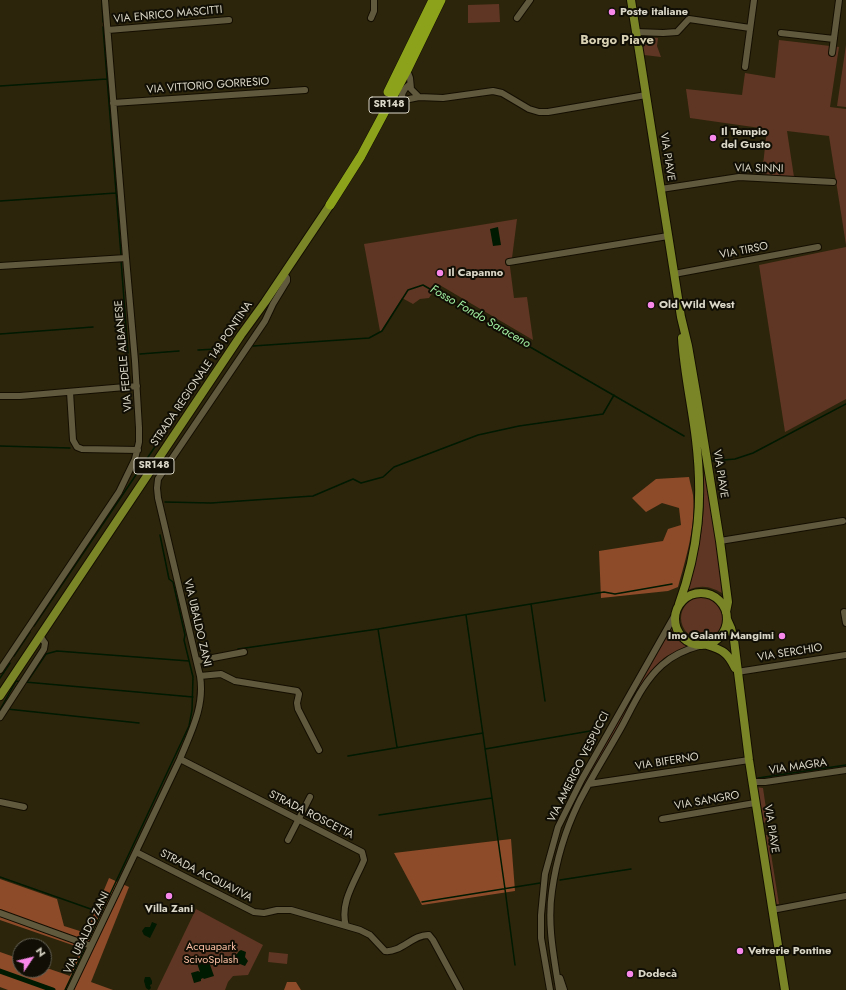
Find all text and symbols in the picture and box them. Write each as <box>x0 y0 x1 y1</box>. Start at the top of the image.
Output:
street label: VIA ENRICO MASCITTI <box>113 4 223 26</box>
place label: Poste italiane <box>620 5 688 19</box>
marker: Poste italiane <box>607 7 617 17</box>
district label: Borgo Piave <box>580 33 654 49</box>
street label: VIA VITTORIO GORRESIO <box>146 75 270 97</box>
road number: SR148 <box>369 97 409 113</box>
place label: Il Tempio del Gusto <box>721 125 771 151</box>
street label: VIA PIAVE <box>657 132 677 182</box>
marker: Il Tempio del Gusto <box>708 133 718 143</box>
street label: VIA SINNI <box>734 162 784 176</box>
street label: VIA TIRSO <box>719 240 769 262</box>
place label: Il Capanno <box>448 266 503 280</box>
marker: Il Capanno <box>435 268 445 278</box>
water label: Fosso Fondo Saraceno <box>427 282 533 352</box>
place label: Old Wild West <box>659 298 735 312</box>
street label: STRADA REGIONALE 148 PONTINA <box>148 299 256 449</box>
street label: VIA FEDELE ALBANESE <box>113 300 135 412</box>
marker: Old Wild West <box>646 300 656 310</box>
street label: VIA PIAVE <box>710 449 730 499</box>
road number: SR148 <box>134 458 174 474</box>
street label: VIA UBALDO ZANI <box>180 578 214 668</box>
place label: Imo Galanti Mangimi <box>668 629 774 643</box>
marker: Imo Galanti Mangimi <box>777 631 787 641</box>
street label: VIA SERCHIO <box>757 641 823 665</box>
street label: VIA AMERIGO VESPUCCI <box>545 710 613 824</box>
street label: VIA BIFERNO <box>634 750 700 774</box>
street label: VIA MAGRA <box>768 756 828 778</box>
street label: STRADA ROSCETTA <box>266 788 356 842</box>
street label: VIA SANGRO <box>674 789 740 813</box>
street label: VIA PIAVE <box>761 804 781 854</box>
street label: STRADA ACQUAVIVA <box>158 847 254 905</box>
street label: VIA UBALDO ZANI <box>61 890 113 976</box>
marker: Villa Zani <box>164 891 174 901</box>
place label: Villa Zani <box>145 902 193 916</box>
north arrow <box>12 938 52 978</box>
park label: Acquapark ScivoSplash <box>183 940 239 966</box>
text: N <box>32 944 50 960</box>
place label: Vetrerie Pontine <box>748 944 831 958</box>
marker: Vetrerie Pontine <box>735 946 745 956</box>
place label: Dodecà <box>638 967 677 981</box>
marker: Dodecà <box>625 969 635 979</box>

